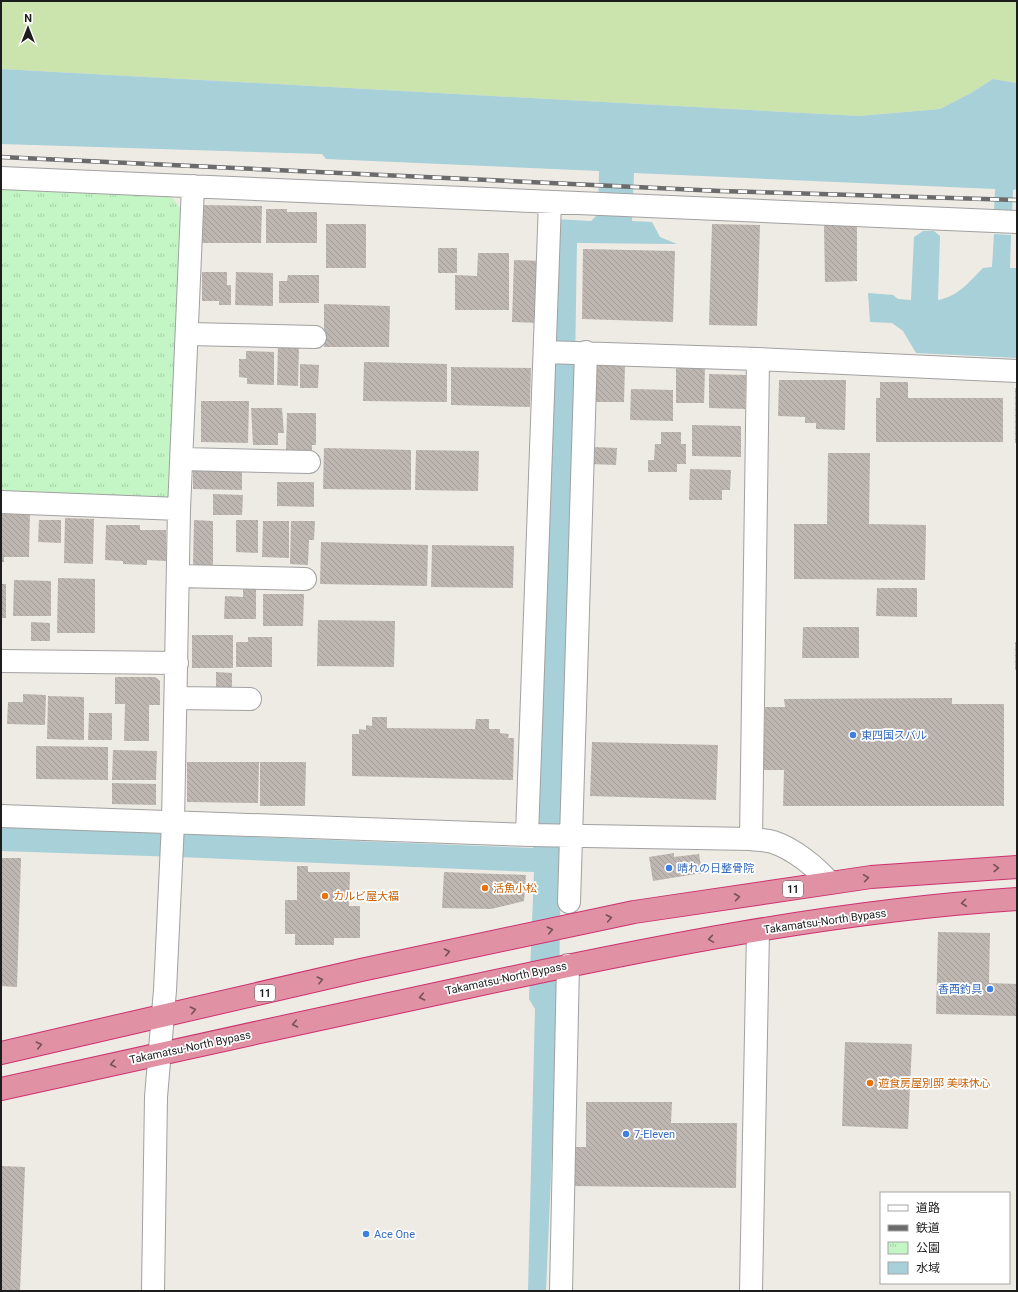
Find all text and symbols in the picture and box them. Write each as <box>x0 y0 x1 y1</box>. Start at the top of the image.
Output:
north arrow <box>8 8 48 48</box>
text: N <box>24 12 32 25</box>
place label: 東四国スバル <box>861 729 927 742</box>
marker: 東四国スバル <box>848 730 858 740</box>
place label: 晴れの日整骨院 <box>677 862 754 875</box>
marker: 晴れの日整骨院 <box>664 863 674 873</box>
one-way arrow <box>993 864 999 872</box>
one-way arrow <box>863 874 869 883</box>
road number: 11 <box>783 881 803 897</box>
place label: 活魚小松 <box>493 882 537 895</box>
marker: 活魚小松 <box>480 883 490 893</box>
place label: カルビ屋大福 <box>333 890 399 903</box>
marker: カルビ屋大福 <box>320 891 330 901</box>
one-way arrow <box>734 893 741 902</box>
one-way arrow <box>961 898 967 907</box>
street label: Takamatsu-North Bypass <box>763 906 887 937</box>
one-way arrow <box>606 914 612 922</box>
one-way arrow <box>547 926 553 934</box>
one-way arrow <box>708 934 714 942</box>
one-way arrow <box>443 948 450 956</box>
street label: Takamatsu-North Bypass <box>444 959 568 998</box>
one-way arrow <box>316 976 323 984</box>
place label: 香西釣具 <box>938 983 982 996</box>
marker: 香西釣具 <box>985 984 995 994</box>
road number: 11 <box>255 985 275 1001</box>
one-way arrow <box>418 992 425 1000</box>
one-way arrow <box>190 1006 196 1014</box>
one-way arrow <box>291 1020 298 1028</box>
street label: Takamatsu-North Bypass <box>128 1028 252 1067</box>
one-way arrow <box>36 1041 42 1049</box>
one-way arrow <box>110 1060 116 1068</box>
place label: 遊食房屋別邸 美味休心 <box>878 1077 991 1090</box>
marker: 遊食房屋別邸 美味休心 <box>865 1078 875 1088</box>
place label: 7-Eleven <box>634 1128 675 1141</box>
marker: 7-Eleven <box>621 1129 631 1139</box>
legend <box>880 1192 1010 1284</box>
text: 道路 <box>916 1201 940 1215</box>
text: 鉄道 <box>916 1221 940 1235</box>
place label: Ace One <box>374 1228 415 1241</box>
marker: Ace One <box>361 1229 371 1239</box>
text: 公園 <box>916 1241 940 1255</box>
text: 水域 <box>916 1261 940 1275</box>

